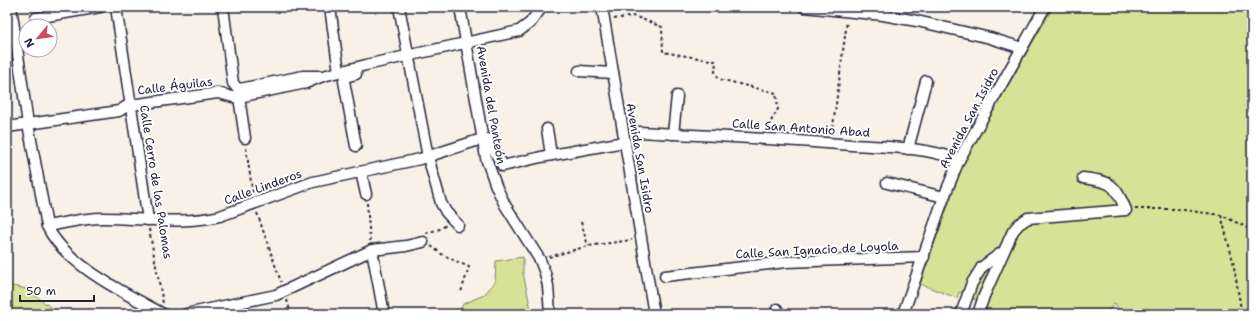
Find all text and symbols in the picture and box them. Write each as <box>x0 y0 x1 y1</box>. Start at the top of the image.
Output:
north arrow <box>18 18 58 58</box>
text: N <box>21 35 38 50</box>
street label: Avenida del Panteón <box>473 44 509 166</box>
street label: Avenida San Isidro <box>936 65 1002 171</box>
street label: Calle Águilas <box>136 73 214 99</box>
street label: Avenida San Isidro <box>622 102 658 214</box>
street label: Calle Cerro de las Palomas <box>136 104 176 260</box>
street label: Calle San Antonio Abad <box>731 115 871 141</box>
street label: Calle Linderos <box>222 166 304 208</box>
street label: Calle San Ignacio de Loyola <box>735 238 900 262</box>
scale bar <box>20 277 94 303</box>
text: 50 m <box>26 283 56 299</box>

